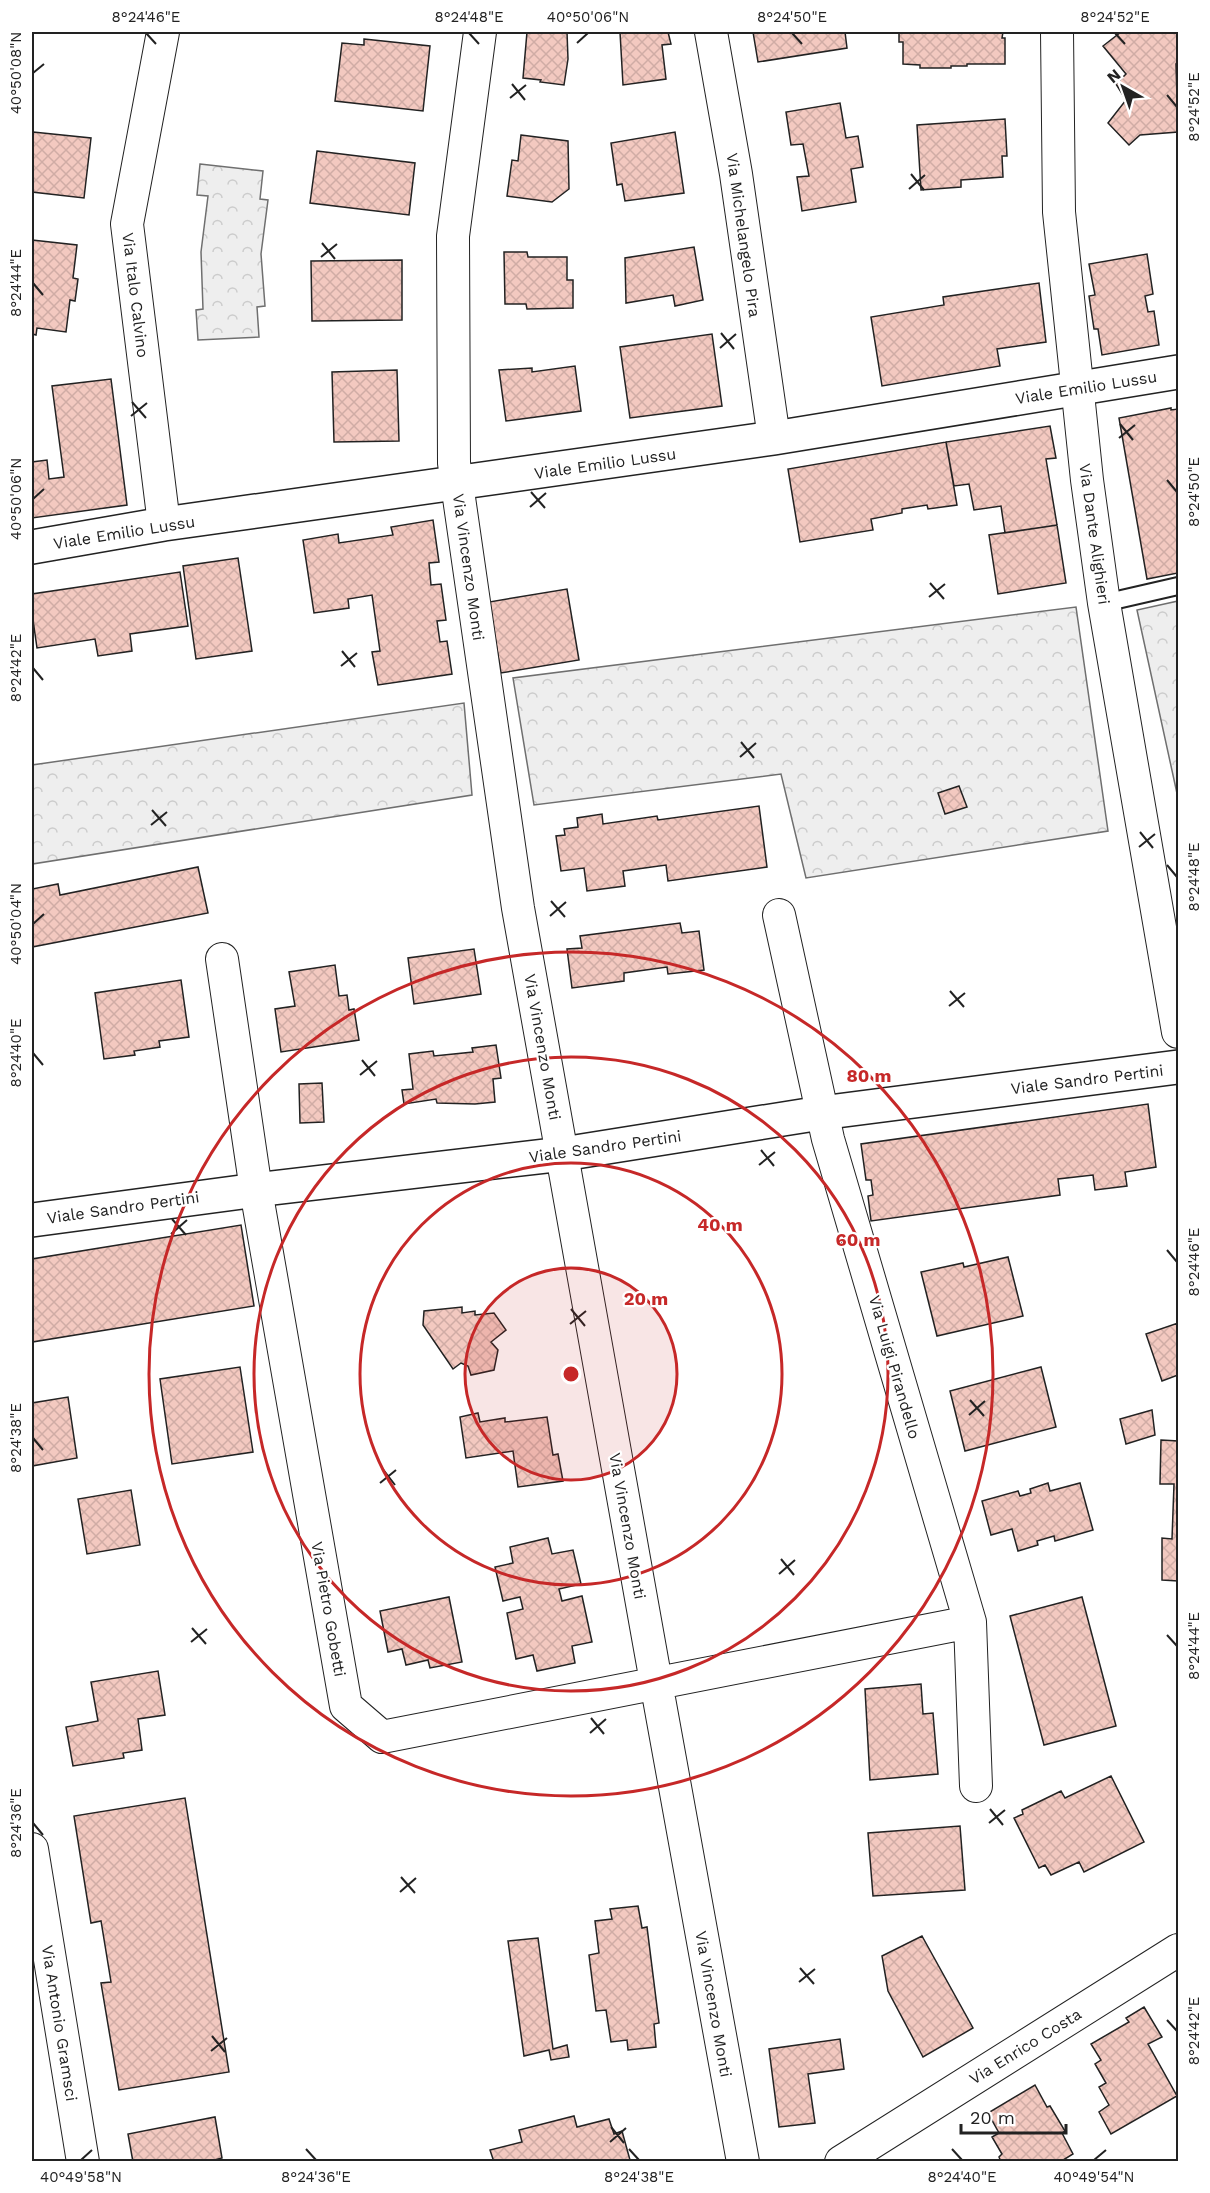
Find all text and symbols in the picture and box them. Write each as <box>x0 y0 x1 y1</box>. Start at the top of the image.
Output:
text: 8°24'46"E <box>112 8 180 26</box>
text: 8°24'48"E <box>434 8 504 26</box>
text: 40°50'06"N <box>547 8 629 26</box>
text: 8°24'50"E <box>757 8 827 26</box>
text: 8°24'52"E <box>1080 8 1150 26</box>
text: 40°50'08"N <box>7 32 25 114</box>
north arrow <box>1093 57 1153 117</box>
text: N <box>1103 65 1124 87</box>
text: 8°24'52"E <box>1185 72 1203 142</box>
street label: Via Michelangelo Pira <box>723 152 764 318</box>
street label: Via Italo Calvino <box>118 231 153 359</box>
text: 8°24'44"E <box>7 249 25 317</box>
street label: Viale Emilio Lussu <box>1014 367 1158 408</box>
street label: Viale Emilio Lussu <box>533 444 677 483</box>
text: 8°24'50"E <box>1185 457 1203 527</box>
text: 40°50'06"N <box>7 458 25 540</box>
street label: Via Dante Alighieri <box>1075 462 1114 606</box>
street label: Via Vincenzo Monti <box>449 492 488 642</box>
street label: Viale Emilio Lussu <box>52 512 196 553</box>
text: 8°24'42"E <box>7 634 25 702</box>
text: 8°24'48"E <box>1185 842 1203 912</box>
text: 40°50'04"N <box>7 883 25 965</box>
street label: Via Vincenzo Monti <box>520 972 565 1122</box>
text: 8°24'40"E <box>7 1018 25 1088</box>
street label: Viale Sandro Pertini <box>1010 1061 1164 1098</box>
text: 80 m <box>847 1065 891 1086</box>
street label: Viale Sandro Pertini <box>528 1126 682 1167</box>
street label: Viale Sandro Pertini <box>46 1187 200 1228</box>
text: 40 m <box>697 1214 743 1235</box>
text: 8°24'46"E <box>1185 1228 1203 1296</box>
text: 60 m <box>836 1229 880 1250</box>
text: 20 m <box>624 1288 668 1309</box>
street label: Via Luigi Pirandello <box>865 1293 924 1441</box>
centre of rings <box>561 1364 581 1384</box>
text: 8°24'38"E <box>7 1403 25 1473</box>
street label: Via Vincenzo Monti <box>605 1451 650 1601</box>
street label: Via Pietro Gobetti <box>307 1540 350 1678</box>
text: 8°24'44"E <box>1185 1612 1203 1680</box>
text: 8°24'36"E <box>7 1788 25 1858</box>
street label: Via Vincenzo Monti <box>691 1929 736 2079</box>
street label: Via Antonio Gramsci <box>38 1944 81 2103</box>
text: 8°24'42"E <box>1185 1997 1203 2065</box>
street label: Via Enrico Costa <box>966 2004 1085 2089</box>
scale bar <box>961 2097 1066 2135</box>
text: 20 m <box>970 2107 1015 2128</box>
text: 40°49'58"N <box>40 2168 122 2186</box>
text: 8°24'36"E <box>281 2168 351 2186</box>
text: 8°24'38"E <box>604 2168 674 2186</box>
text: 8°24'40"E <box>927 2168 997 2186</box>
text: 40°49'54"N <box>1053 2168 1135 2186</box>

